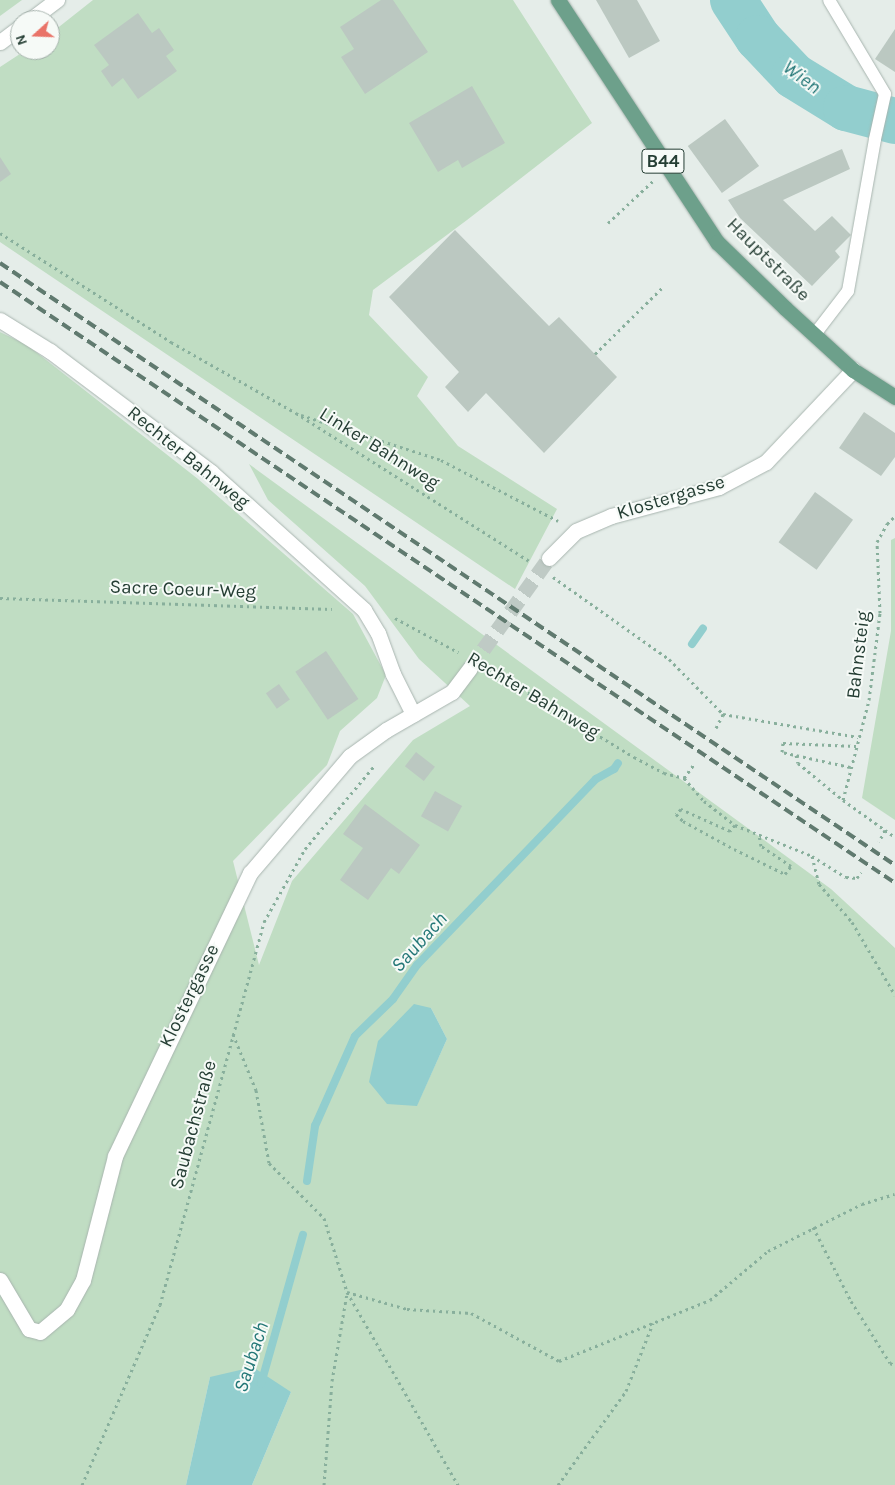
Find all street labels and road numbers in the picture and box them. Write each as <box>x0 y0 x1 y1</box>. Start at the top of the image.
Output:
road number: B44 <box>640 146 686 177</box>
street label: Hauptstraße <box>721 213 815 307</box>
street label: Rechter Bahnweg <box>122 402 254 514</box>
street label: Linker Bahnweg <box>315 403 443 495</box>
street label: Klostergasse <box>614 471 728 525</box>
street label: Sacre Coeur-Weg <box>109 576 257 604</box>
street label: Bahnsteig <box>842 610 876 700</box>
street label: Rechter Bahnweg <box>463 647 603 745</box>
street label: Klostergasse <box>155 941 225 1051</box>
street label: Saubachstraße <box>166 1058 222 1192</box>

